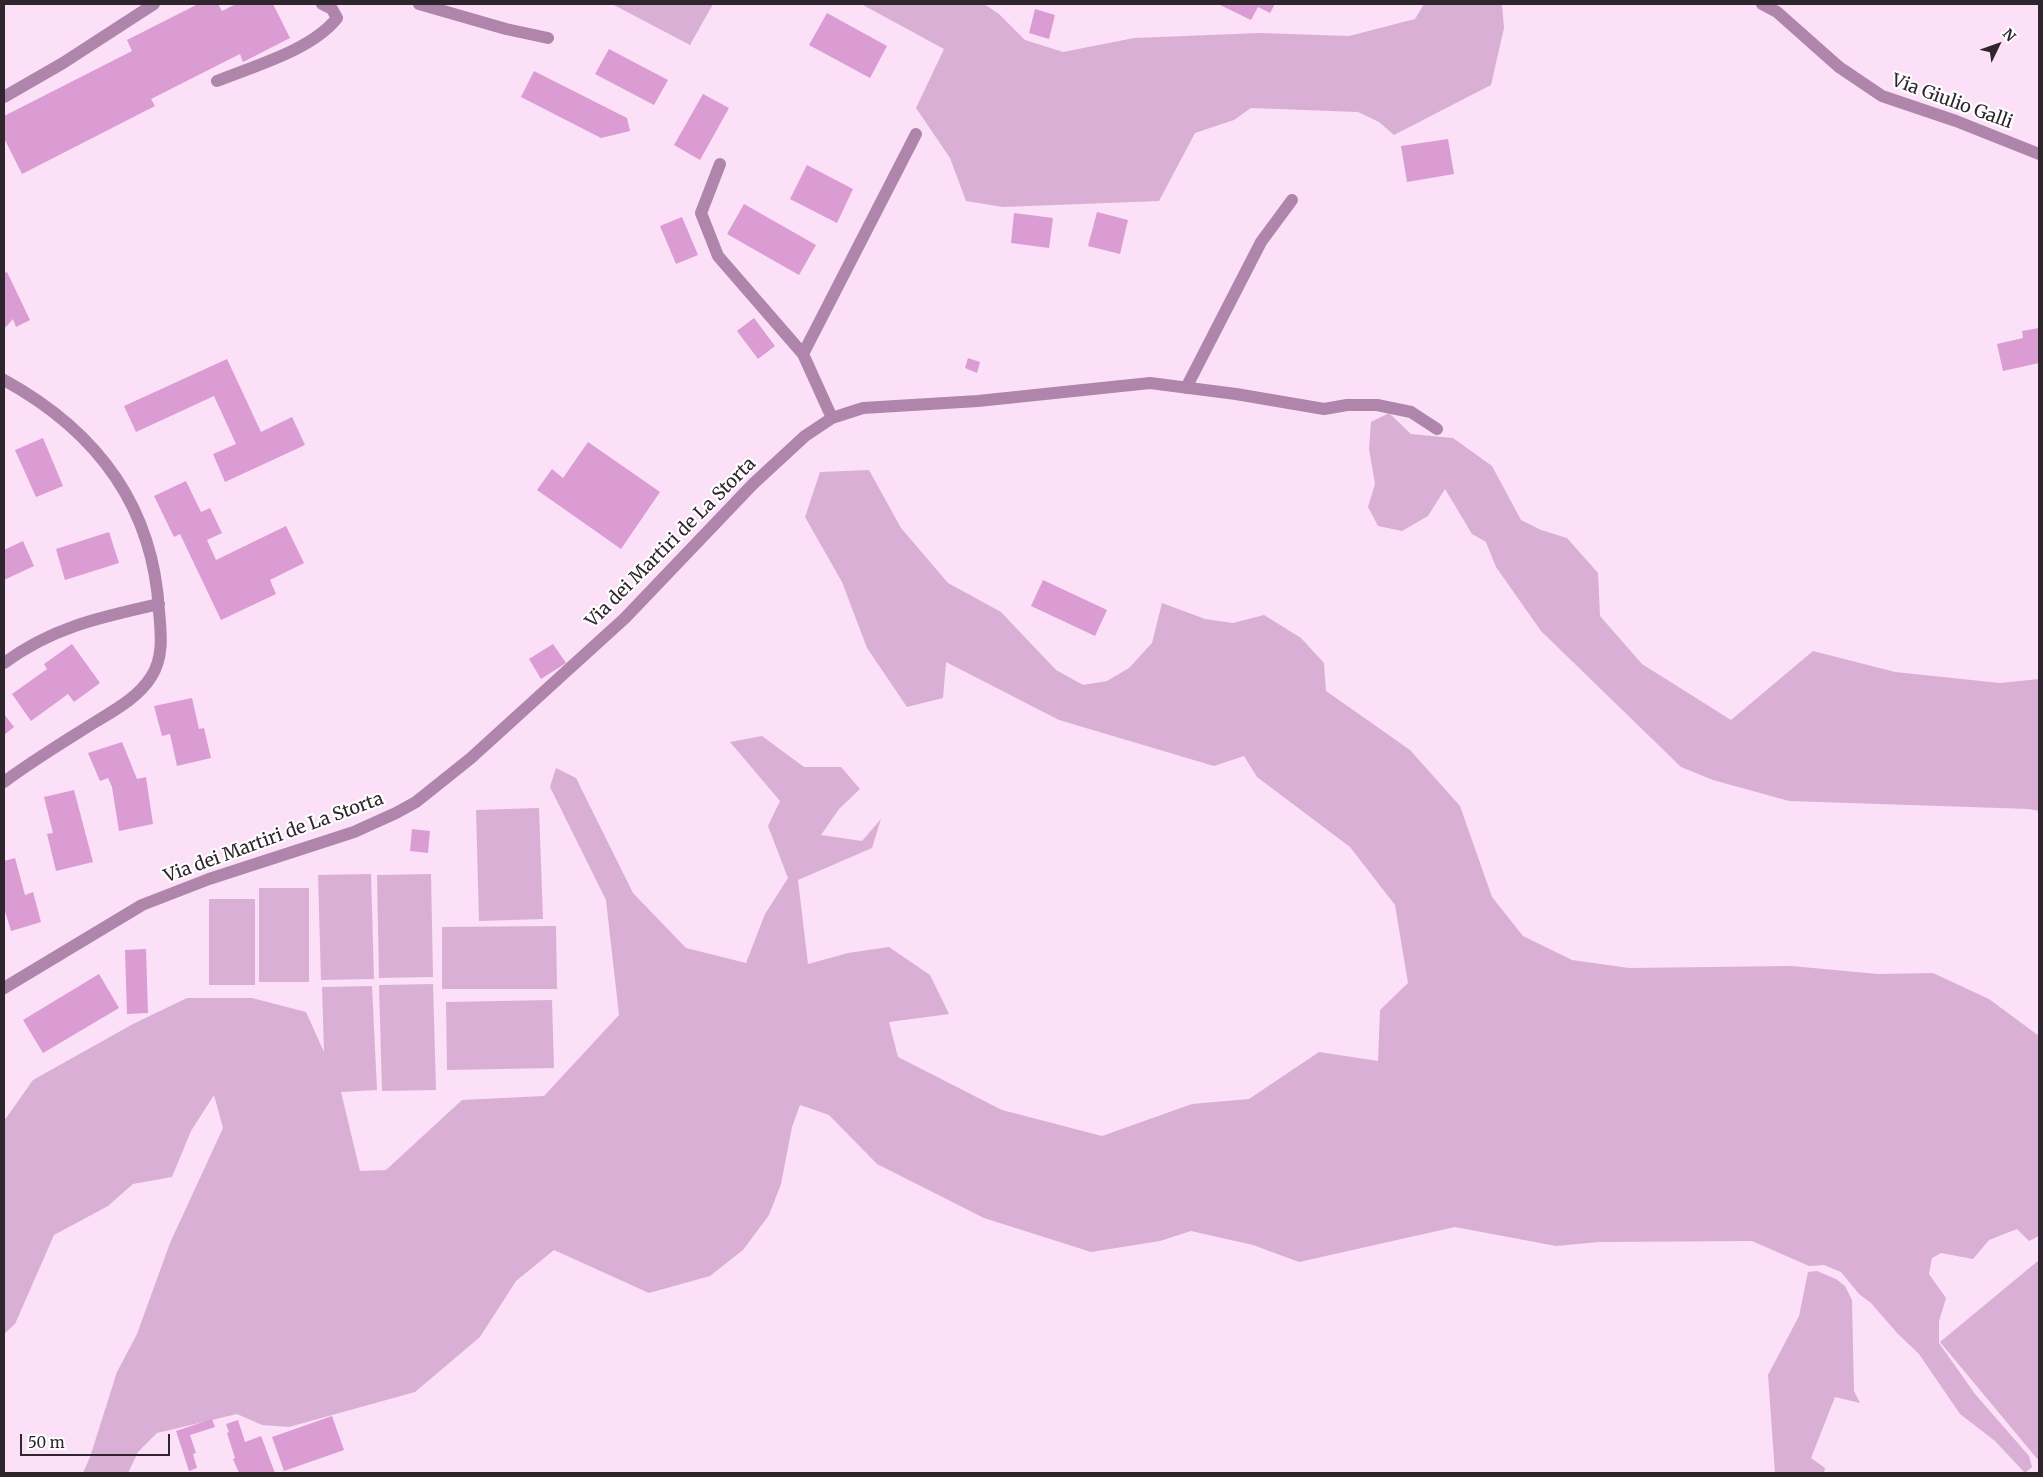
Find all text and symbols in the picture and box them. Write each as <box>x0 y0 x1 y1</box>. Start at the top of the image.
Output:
north arrow <box>1973 20 2023 70</box>
text: N <box>1999 25 2020 45</box>
street label: Via Giulio Galli <box>1889 70 2015 134</box>
street label: Via dei Martiri de La Storta <box>581 453 761 633</box>
street label: Via dei Martiri de La Storta <box>161 788 387 888</box>
scale bar <box>22 1424 172 1456</box>
text: 50 m <box>28 1433 65 1452</box>

